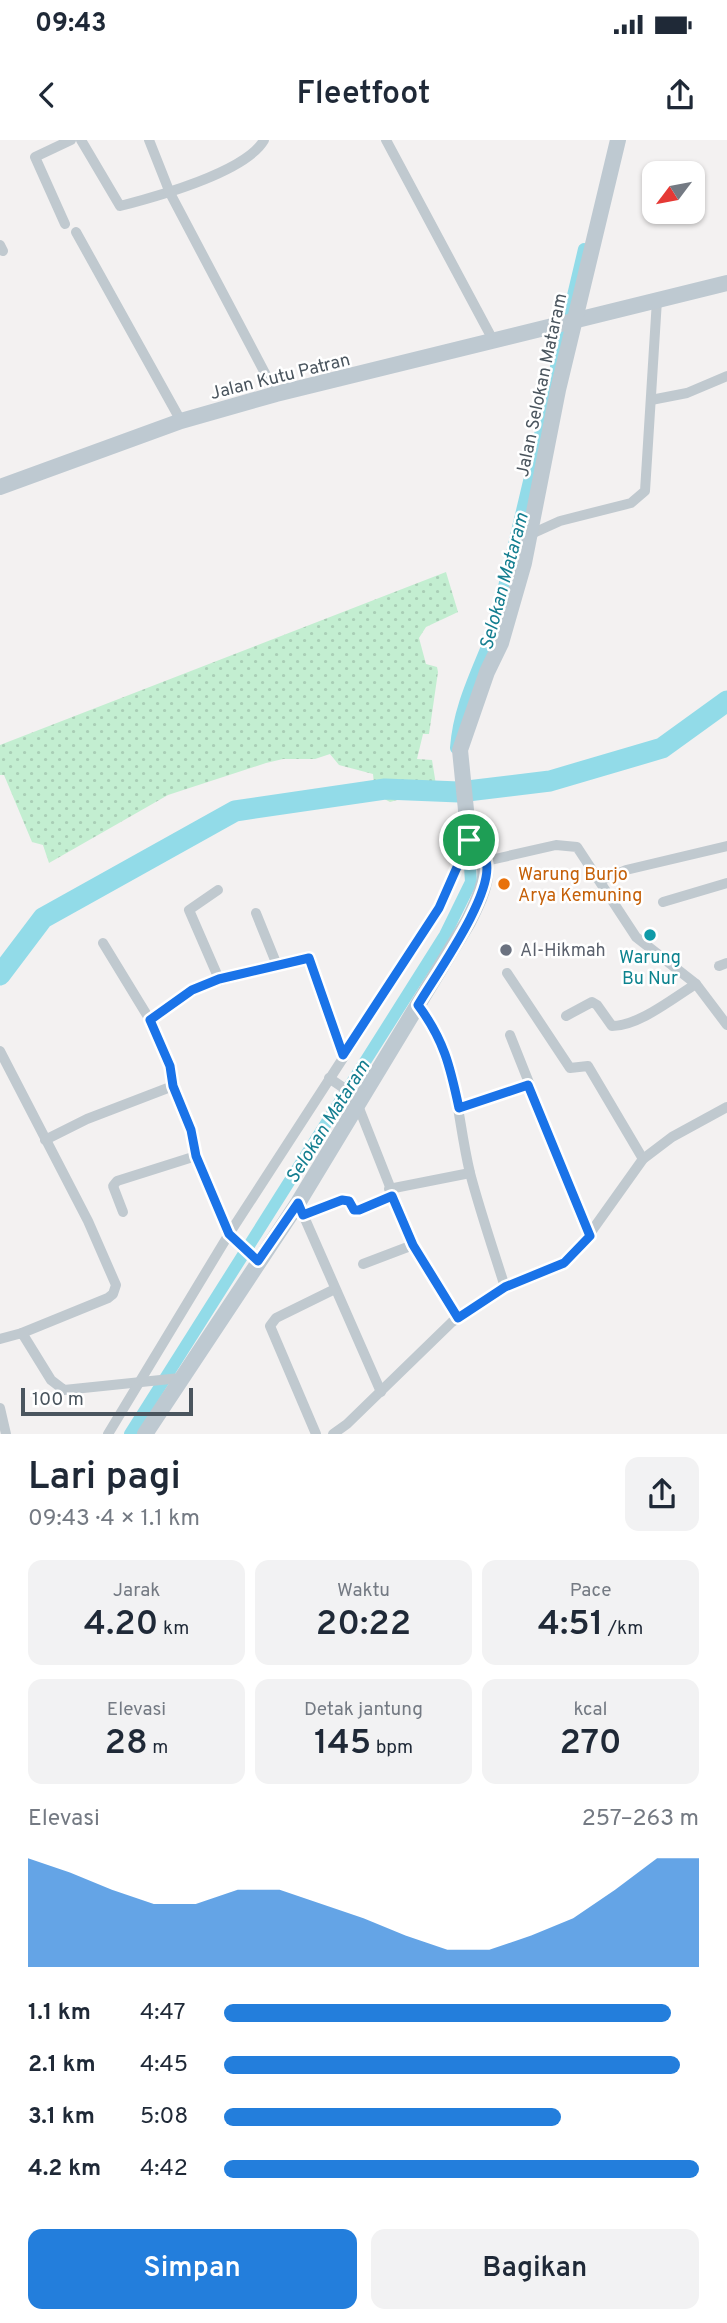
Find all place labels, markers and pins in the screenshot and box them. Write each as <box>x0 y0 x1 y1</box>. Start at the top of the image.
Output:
pin <box>439 810 499 870</box>
place label: Warung Burjo Arya Kemuning <box>518 864 642 908</box>
marker: Warung Burjo Arya Kemuning <box>496 876 512 892</box>
marker: Warung Bu Nur <box>642 927 658 943</box>
place label: Al-Hikmah <box>520 940 606 963</box>
marker: Al-Hikmah <box>498 942 514 958</box>
place label: Warung Bu Nur <box>619 947 681 991</box>

